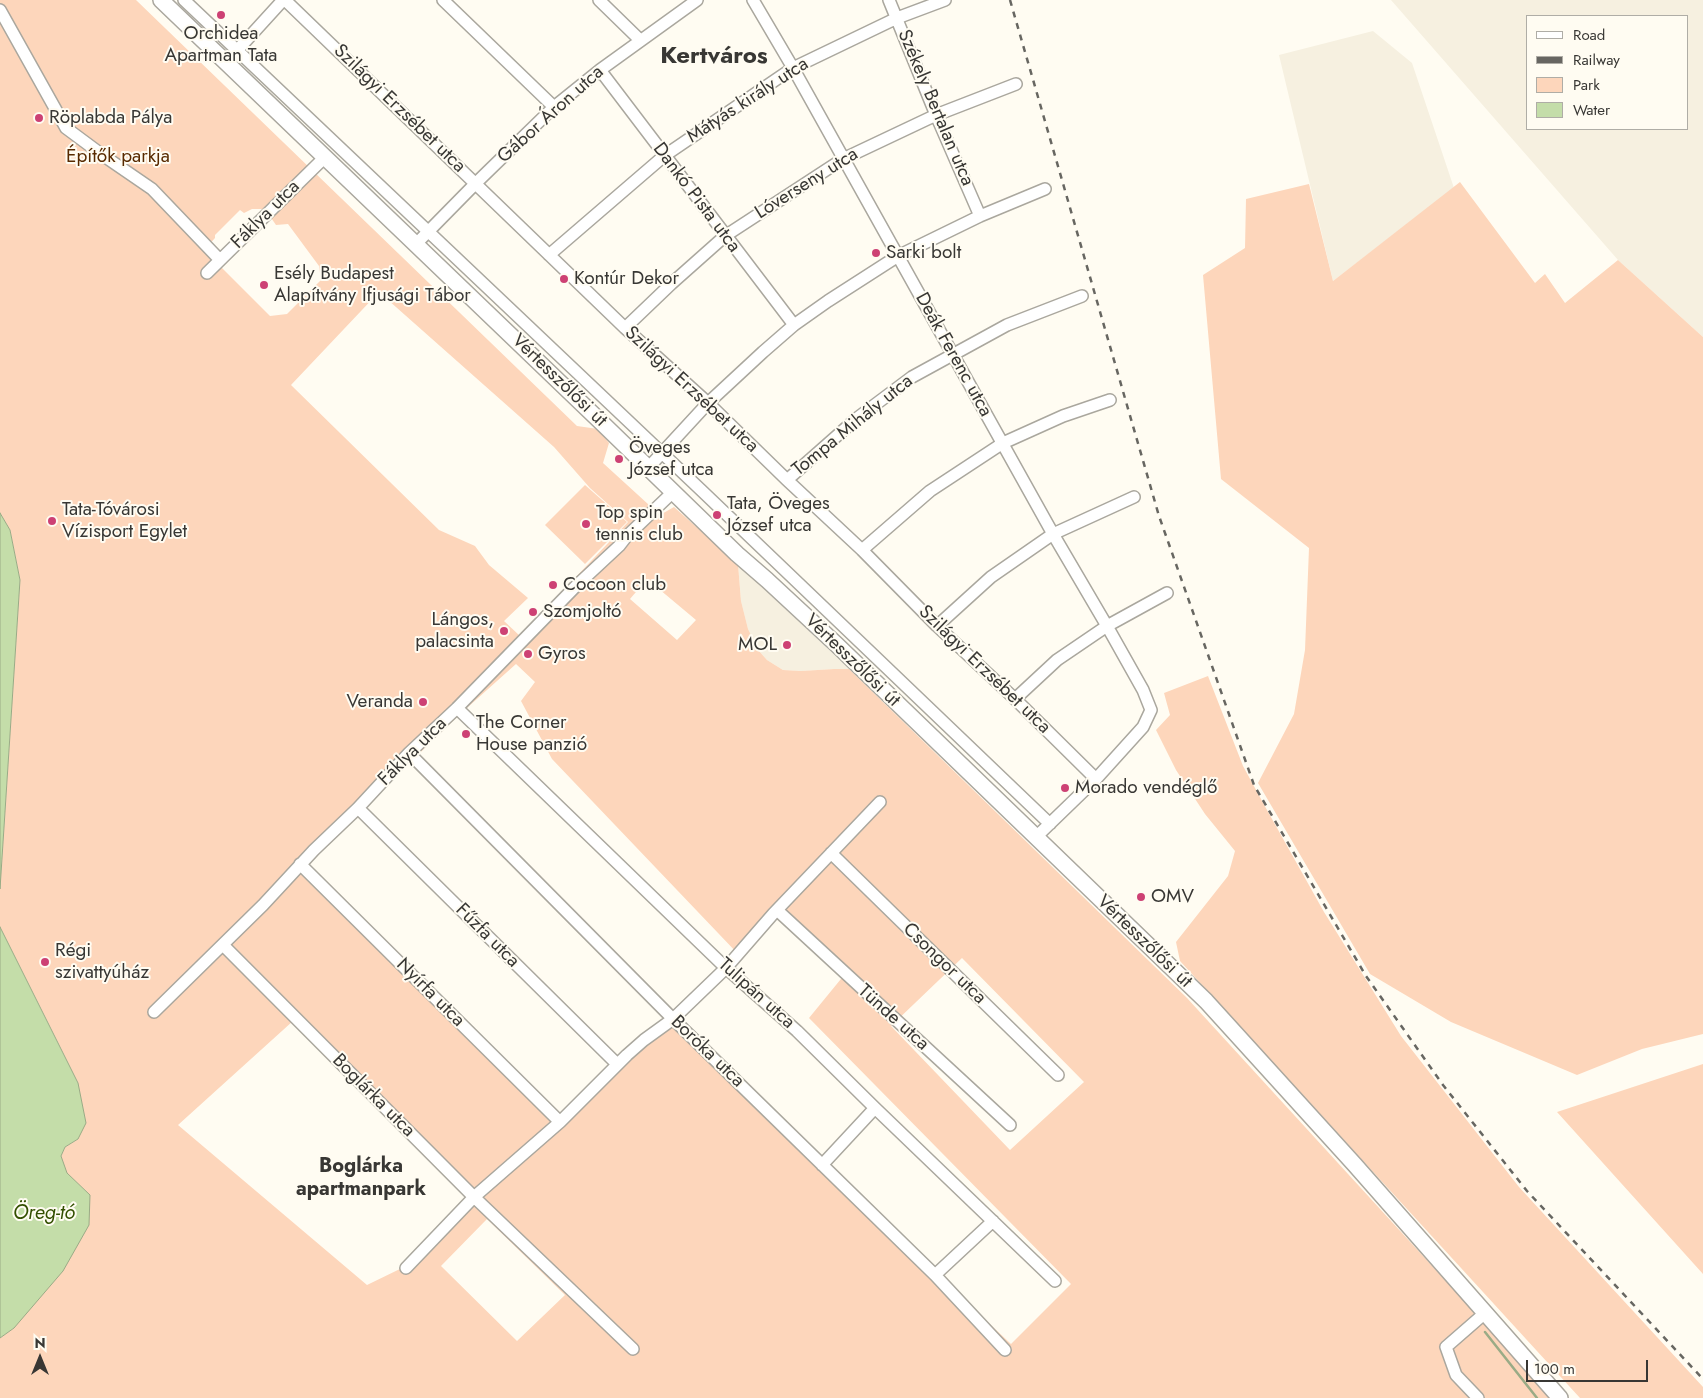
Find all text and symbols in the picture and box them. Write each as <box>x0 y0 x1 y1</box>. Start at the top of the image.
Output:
marker: Orchidea Apartman Tata <box>215 9 227 21</box>
legend <box>1526 15 1688 130</box>
place label: Orchidea Apartman Tata <box>165 23 277 67</box>
text: Road <box>1573 24 1605 46</box>
street label: Székely Bertalan utca <box>892 26 978 190</box>
street label: Szilágyi Erzsébet utca <box>328 40 470 178</box>
district label: Kertváros <box>660 43 768 71</box>
text: Railway <box>1573 49 1620 71</box>
street label: Mátyás király utca <box>683 53 813 149</box>
street label: Gábor Áron utca <box>493 61 609 169</box>
text: Park <box>1573 74 1600 96</box>
text: Water <box>1573 99 1610 121</box>
place label: Röplabda Pálya <box>49 107 172 129</box>
marker: Röplabda Pálya <box>33 112 45 124</box>
street label: Dankó Pista utca <box>647 139 745 257</box>
street label: Lóverseny utca <box>751 143 863 225</box>
park label: Építők parkja <box>66 146 170 168</box>
street label: Fáklya utca <box>227 176 305 254</box>
place label: Sarki bolt <box>886 242 961 264</box>
marker: Sarki bolt <box>870 247 882 259</box>
place label: Esély Budapest Alapítvány Ifjusági Tábor <box>274 263 471 307</box>
place label: Kontúr Dekor <box>574 268 679 290</box>
marker: Kontúr Dekor <box>558 273 570 285</box>
marker: Esély Budapest Alapítvány Ifjusági Tábor <box>258 279 270 291</box>
street label: Deák Ferenc utca <box>910 289 996 421</box>
street label: Szilágyi Erzsébet utca <box>619 322 763 458</box>
street label: Vértesszőlősi út <box>507 330 611 432</box>
street label: Tompa Mihály utca <box>788 370 918 482</box>
place label: Öveges József utca <box>629 437 714 481</box>
marker: Öveges József utca <box>613 453 625 465</box>
place label: Tata, Öveges József utca <box>727 493 830 537</box>
place label: Tata-Tóvárosi Vízisport Egylet <box>62 499 187 543</box>
place label: Top spin tennis club <box>596 502 683 546</box>
marker: Tata, Öveges József utca <box>711 509 723 521</box>
marker: Tata-Tóvárosi Vízisport Egylet <box>46 515 58 527</box>
marker: Top spin tennis club <box>580 518 592 530</box>
place label: Cocoon club <box>563 574 666 596</box>
marker: Cocoon club <box>547 579 559 591</box>
place label: Szomjoltó <box>543 601 621 623</box>
street label: Szilágyi Erzsébet utca <box>913 601 1055 739</box>
marker: Szomjoltó <box>527 606 539 618</box>
place label: Lángos, palacsinta <box>415 609 494 653</box>
street label: Vértesszőlősi út <box>800 610 904 712</box>
marker: Lángos, palacsinta <box>498 625 510 637</box>
place label: MOL <box>738 634 777 656</box>
marker: MOL <box>781 639 793 651</box>
place label: Gyros <box>538 643 586 665</box>
marker: Gyros <box>522 648 534 660</box>
place label: Veranda <box>347 691 413 713</box>
marker: Veranda <box>417 696 429 708</box>
place label: The Corner House panzió <box>476 712 587 756</box>
street label: Fáklya utca <box>374 713 452 791</box>
marker: The Corner House panzió <box>460 728 472 740</box>
place label: Morado vendéglő <box>1075 777 1217 799</box>
marker: Morado vendéglő <box>1059 782 1071 794</box>
place label: OMV <box>1151 886 1194 908</box>
street label: Vértesszőlősi út <box>1092 891 1196 993</box>
marker: OMV <box>1135 891 1147 903</box>
street label: Fűzfa utca <box>450 899 524 973</box>
street label: Csongor utca <box>898 919 990 1009</box>
place label: Régi szivattyúház <box>55 940 149 984</box>
street label: Nyírfa utca <box>391 954 469 1032</box>
street label: Tulipán utca <box>713 954 799 1034</box>
marker: Régi szivattyúház <box>39 956 51 968</box>
street label: Tünde utca <box>853 980 933 1056</box>
street label: Boróka utca <box>665 1011 749 1093</box>
street label: Boglárka utca <box>327 1050 419 1142</box>
district label: Boglárka apartmanpark <box>296 1155 426 1202</box>
water label: Öreg-tó <box>13 1202 75 1226</box>
north arrow <box>15 1333 65 1383</box>
text: N <box>34 1333 46 1353</box>
scale bar <box>1528 1350 1650 1382</box>
text: 100 m <box>1534 1358 1575 1380</box>

